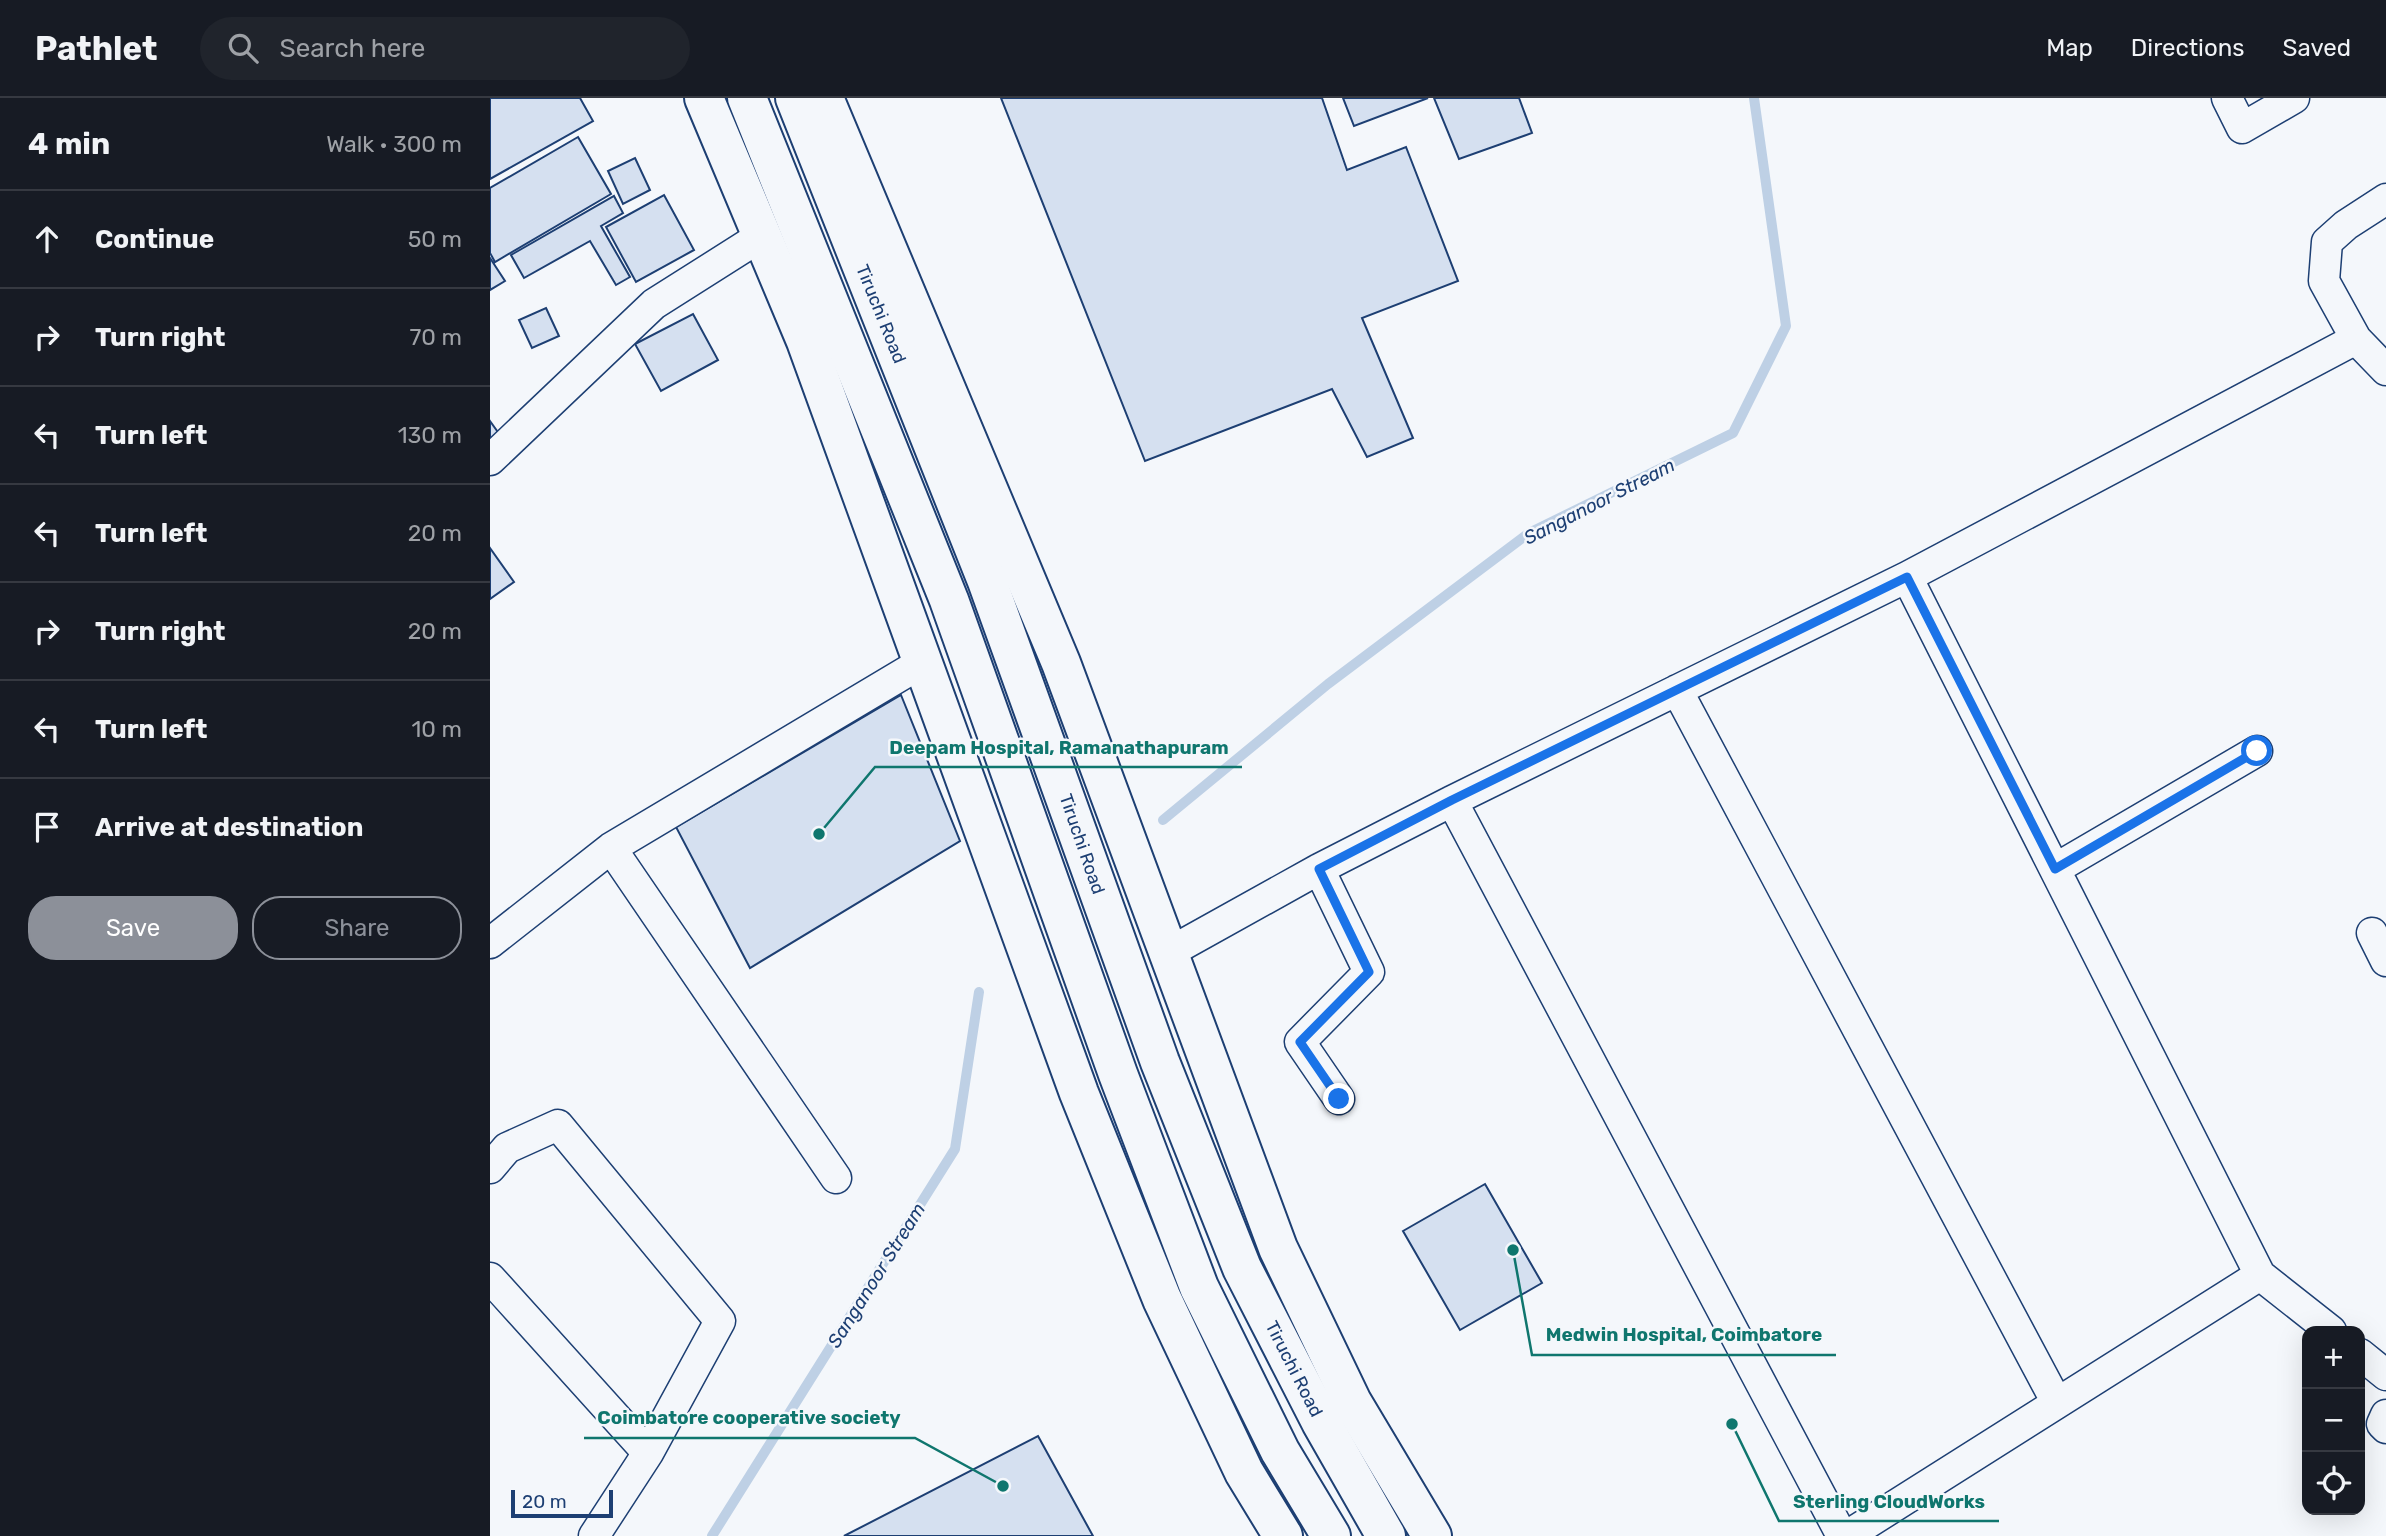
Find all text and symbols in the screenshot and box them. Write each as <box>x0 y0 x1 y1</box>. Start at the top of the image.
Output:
search box <box>200 17 690 80</box>
text: Pathlet <box>35 29 158 68</box>
icon: search <box>224 29 262 67</box>
text: Search here <box>280 33 425 64</box>
text: Map <box>2046 34 2093 62</box>
text: Directions <box>2131 34 2244 62</box>
text: Saved <box>2282 34 2351 62</box>
text: 4 min <box>28 126 110 162</box>
text: Walk · 300 m <box>326 130 462 158</box>
icon: ahead <box>28 220 66 258</box>
text: Continue <box>95 224 214 255</box>
text: 50 m <box>408 225 462 253</box>
street label: Tiruchi Road <box>851 261 911 367</box>
icon: right <box>28 318 66 356</box>
text: Turn right <box>95 322 225 353</box>
text: 70 m <box>410 323 462 351</box>
icon: left <box>28 416 66 454</box>
text: Turn left <box>95 420 207 451</box>
text: 130 m <box>398 421 462 449</box>
water label: Sanganoor Stream <box>1520 453 1679 550</box>
icon: left <box>28 514 66 552</box>
text: Turn left <box>95 518 207 549</box>
text: 20 m <box>408 519 462 547</box>
icon: right <box>28 612 66 650</box>
text: Turn right <box>95 616 225 647</box>
text: 20 m <box>408 617 462 645</box>
icon: left <box>28 710 66 748</box>
text: Turn left <box>95 714 207 745</box>
text: 10 m <box>411 715 462 743</box>
callout: Deepam Hospital, Ramanathapuram <box>875 727 1242 767</box>
route start <box>2241 735 2272 766</box>
text: Deepam Hospital, Ramanathapuram <box>889 736 1229 759</box>
street label: Tiruchi Road <box>1055 791 1109 897</box>
icon: arrive <box>28 808 66 846</box>
text: Arrive at destination <box>95 812 363 843</box>
button: Save <box>28 896 238 960</box>
button: Share <box>252 896 462 960</box>
route end <box>1323 1083 1354 1114</box>
water label: Sanganoor Stream <box>823 1199 930 1352</box>
callout: Medwin Hospital, Coimbatore <box>1532 1315 1836 1355</box>
street label: Tiruchi Road <box>1260 1317 1328 1421</box>
text: Medwin Hospital, Coimbatore <box>1546 1323 1822 1346</box>
map controls <box>2302 1326 2365 1515</box>
button: + <box>2302 1326 2365 1389</box>
button: − <box>2302 1389 2365 1452</box>
callout: Coimbatore cooperative society <box>584 1398 915 1438</box>
text: Coimbatore cooperative society <box>597 1406 901 1429</box>
button: locate <box>2302 1452 2365 1515</box>
callout: Sterling CloudWorks <box>1779 1481 1999 1521</box>
scale bar <box>511 1487 612 1519</box>
text: 20 m <box>522 1490 567 1513</box>
text: Sterling CloudWorks <box>1793 1490 1985 1513</box>

